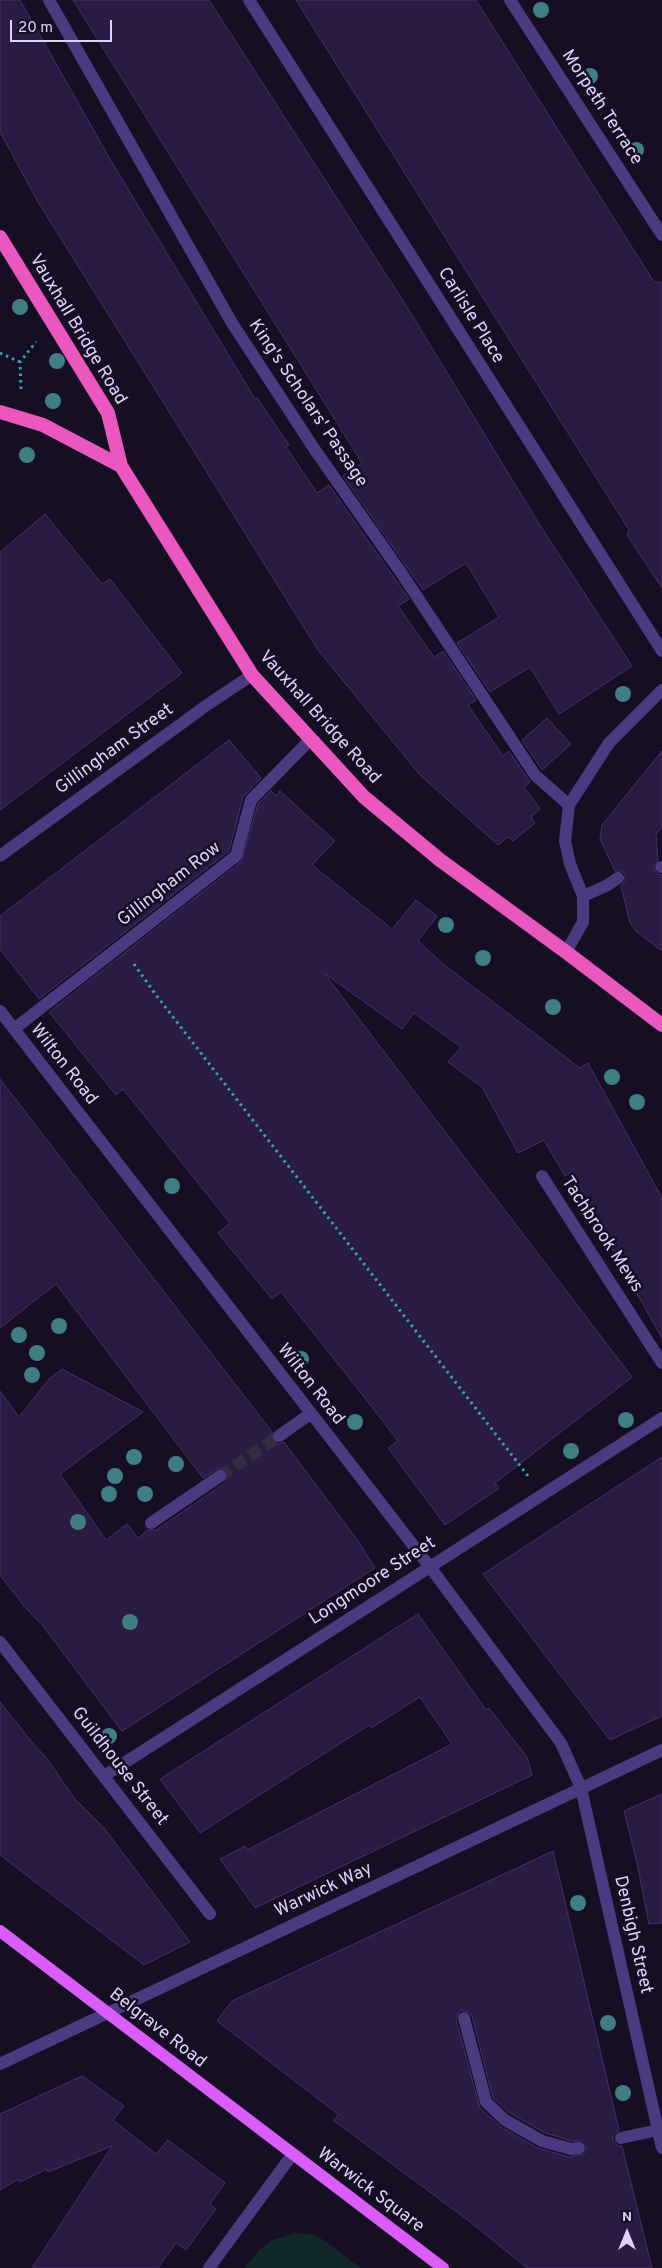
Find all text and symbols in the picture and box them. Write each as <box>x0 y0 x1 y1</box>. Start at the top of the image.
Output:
scale bar <box>12 10 115 42</box>
text: 20 m <box>18 19 53 38</box>
street label: Morpeth Terrace <box>556 46 646 170</box>
street label: Vauxhall Bridge Road <box>23 251 131 409</box>
street label: Carlisle Place <box>432 264 508 368</box>
street label: King's Scholars' Passage <box>243 316 371 492</box>
street label: Vauxhall Bridge Road <box>253 647 385 789</box>
street label: Gillingham Street <box>52 700 178 800</box>
street label: Gillingham Row <box>114 838 226 932</box>
street label: Wilton Road <box>25 1020 101 1110</box>
street label: Tachbrook Mews <box>555 1173 647 1297</box>
street label: Wilton Road <box>272 1340 348 1430</box>
street label: Longmoore Street <box>306 1533 440 1631</box>
street label: Guildhouse Street <box>66 1704 172 1830</box>
street label: Warwick Way <box>272 1859 376 1923</box>
street label: Denbigh Street <box>608 1874 656 1996</box>
street label: Belgrave Road <box>104 1984 210 2074</box>
street label: Warwick Square <box>312 2144 428 2238</box>
north arrow <box>602 2208 652 2258</box>
text: N <box>622 2209 632 2226</box>

